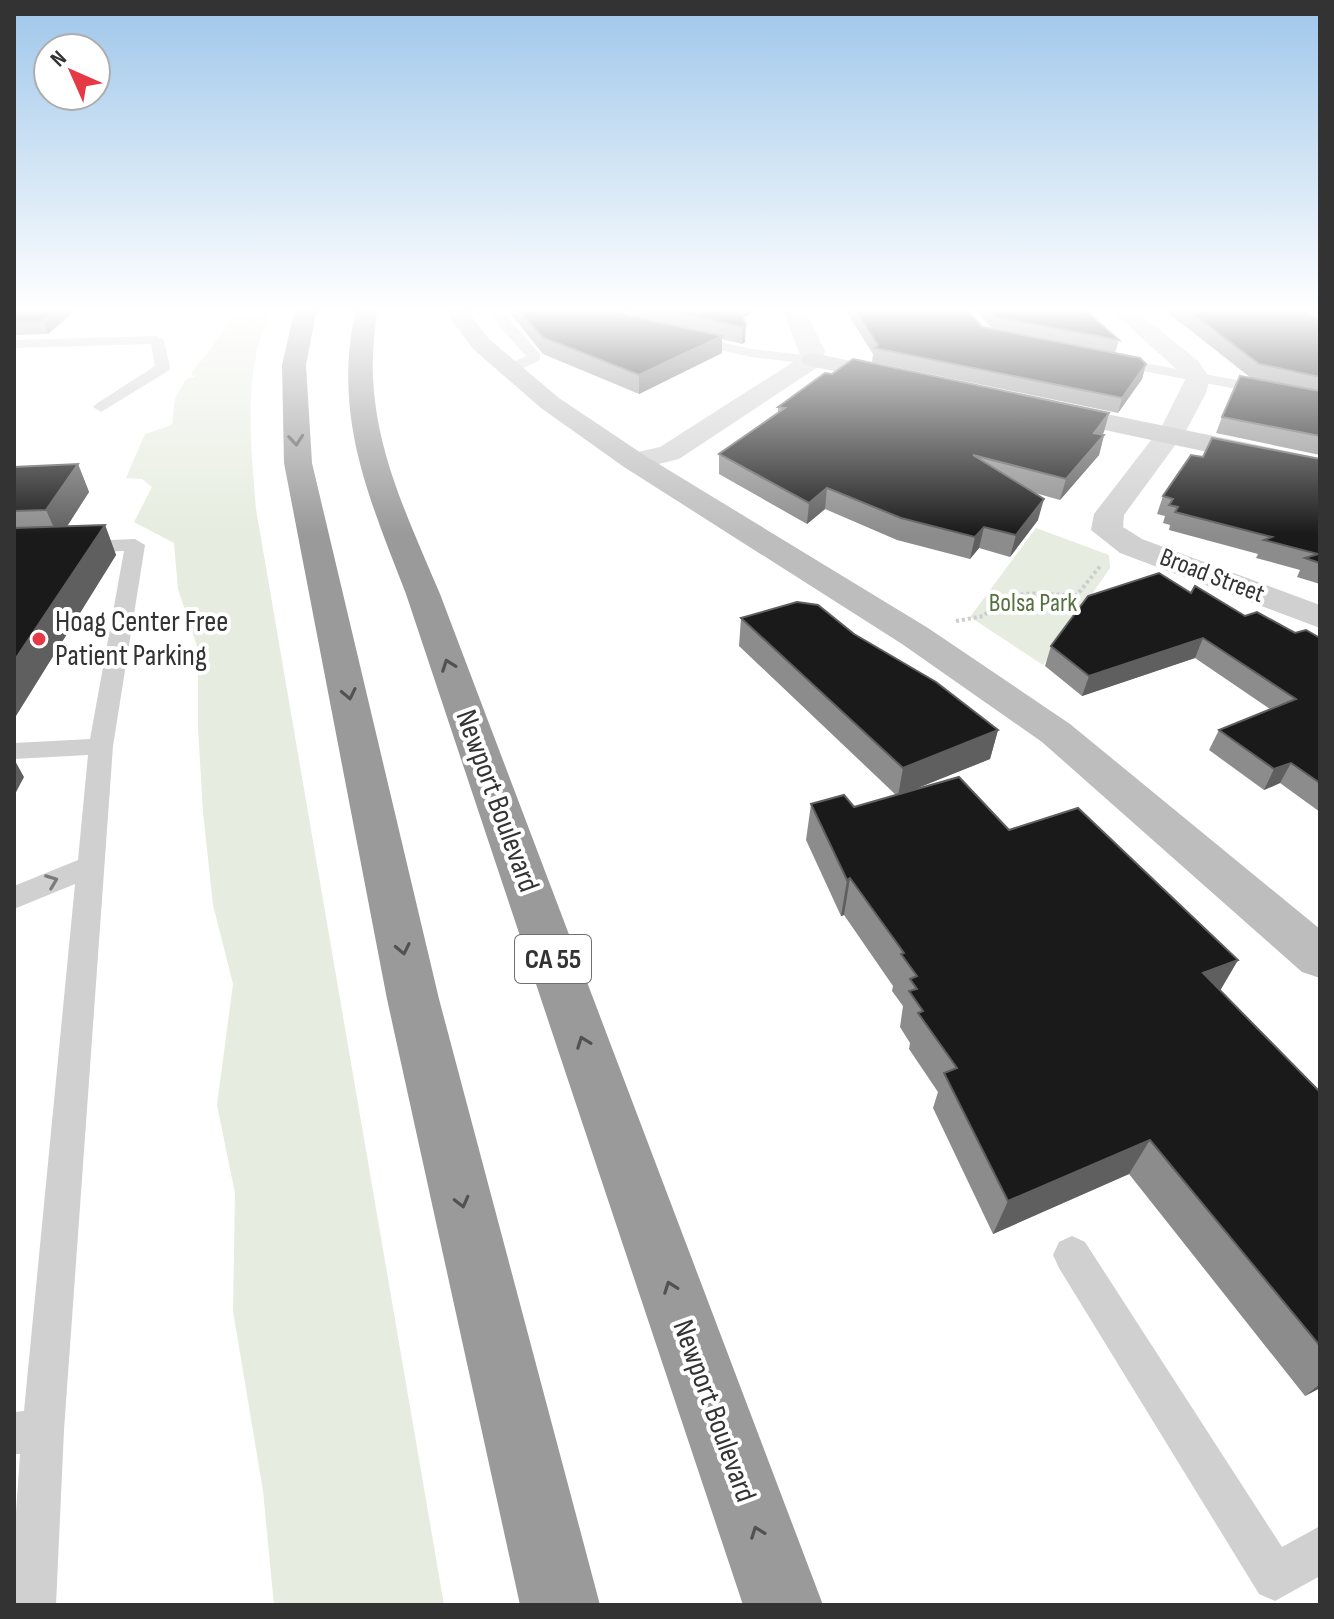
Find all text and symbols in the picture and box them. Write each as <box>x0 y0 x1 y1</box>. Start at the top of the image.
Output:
north arrow <box>32 32 112 112</box>
text: N <box>45 45 73 73</box>
one-way arrow <box>287 434 304 447</box>
street label: Broad Street <box>1155 542 1269 610</box>
park label: Bolsa Park <box>989 588 1077 619</box>
place label: Hoag Center Free Patient Parking <box>55 604 228 674</box>
marker: Hoag Center Free Patient Parking <box>30 630 48 648</box>
one-way arrow <box>442 659 458 673</box>
one-way arrow <box>340 687 357 701</box>
street label: Newport Boulevard <box>447 705 547 897</box>
one-way arrow <box>44 875 58 891</box>
road number: CA 55 <box>515 935 591 983</box>
one-way arrow <box>394 941 411 955</box>
one-way arrow <box>576 1035 592 1049</box>
one-way arrow <box>453 1194 470 1208</box>
one-way arrow <box>663 1280 680 1294</box>
street label: Newport Boulevard <box>664 1315 764 1507</box>
one-way arrow <box>750 1525 767 1539</box>

